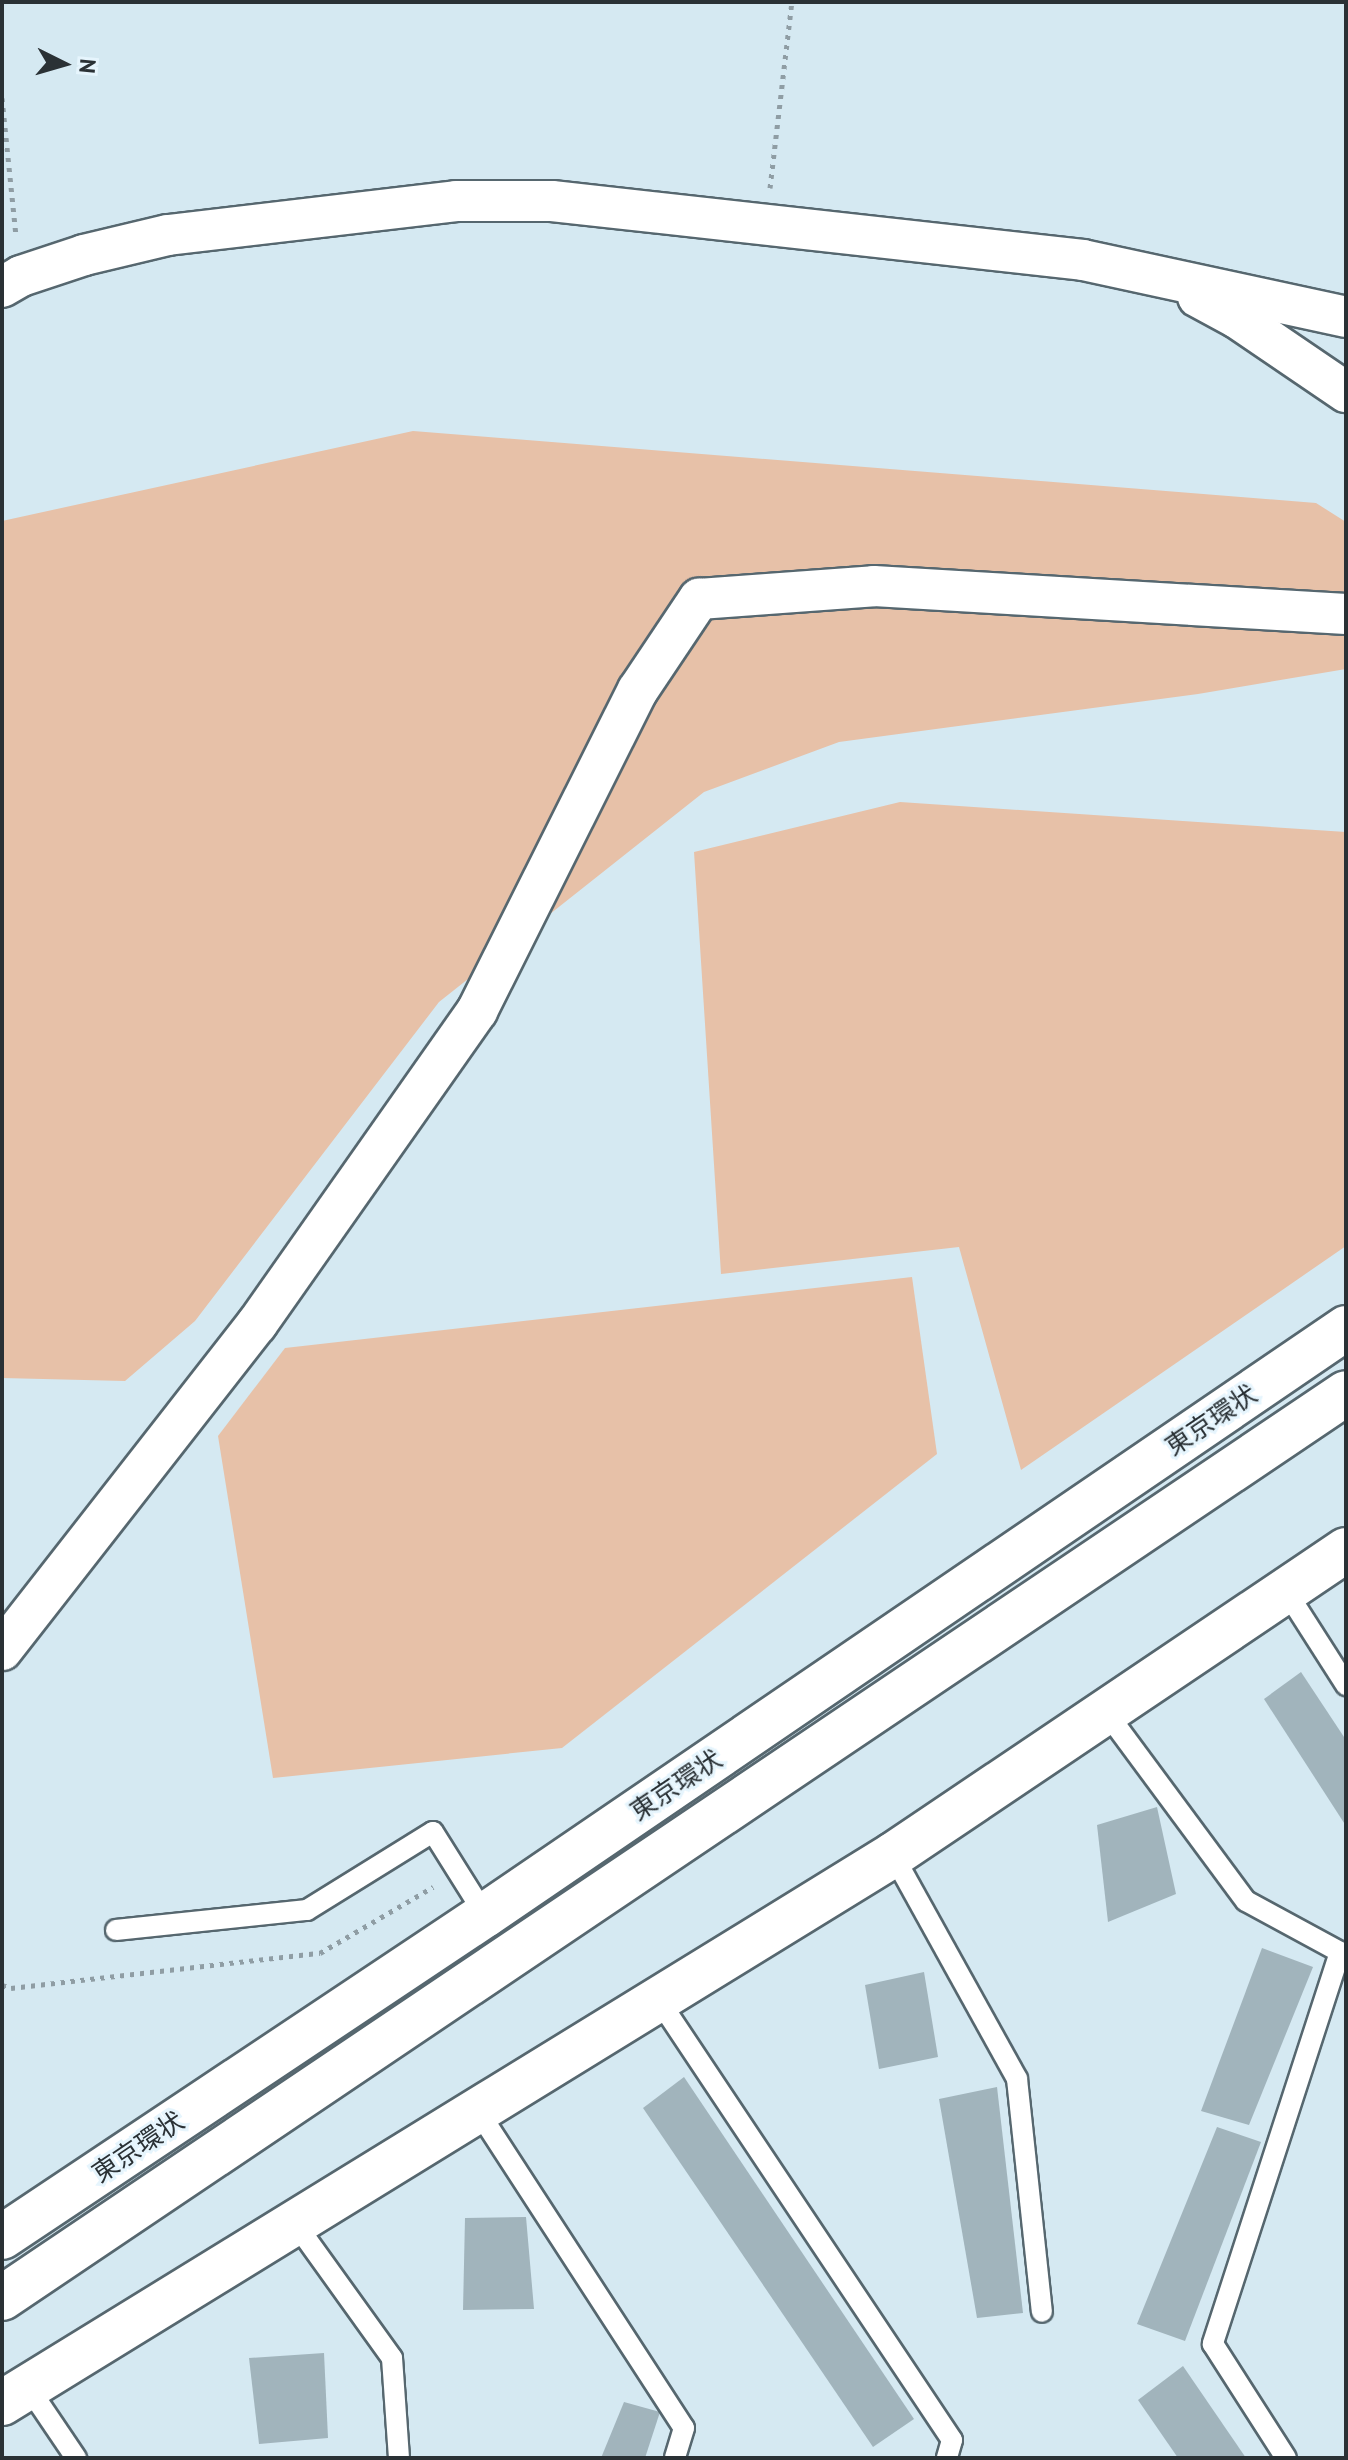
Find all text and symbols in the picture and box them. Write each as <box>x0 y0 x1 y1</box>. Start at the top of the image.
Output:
north arrow <box>24 24 104 104</box>
text: N <box>73 58 102 75</box>
street label: 東京環状 <box>1159 1378 1263 1462</box>
street label: 東京環状 <box>624 1743 728 1827</box>
street label: 東京環状 <box>86 2105 190 2189</box>

